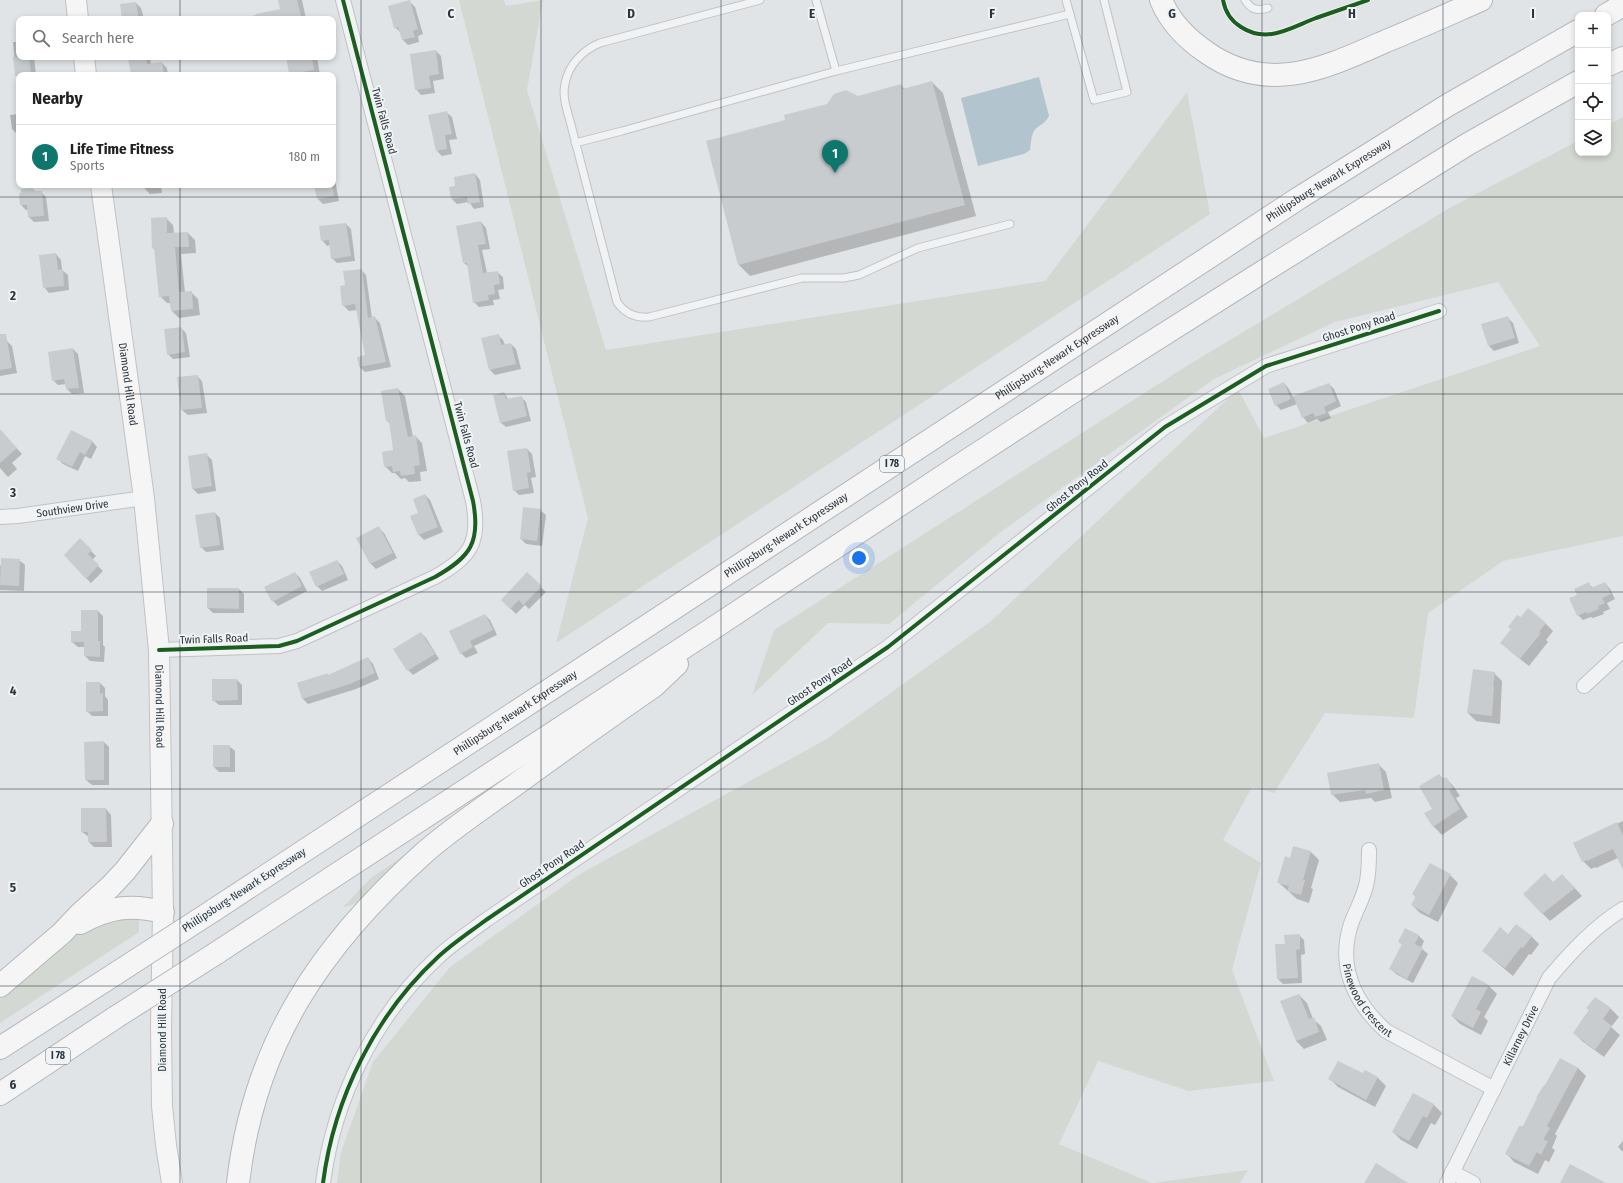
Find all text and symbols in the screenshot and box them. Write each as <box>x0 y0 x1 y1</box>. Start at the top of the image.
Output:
text: C <box>448 6 455 21</box>
text: D <box>627 6 635 21</box>
text: E <box>809 6 815 21</box>
text: F <box>989 6 995 21</box>
text: G <box>1168 6 1176 21</box>
text: H <box>1348 6 1356 21</box>
text: I <box>1531 6 1535 21</box>
map controls <box>1575 12 1611 156</box>
button: + <box>1575 12 1611 48</box>
search box <box>16 16 336 60</box>
icon: search <box>30 27 52 49</box>
text: Search here <box>62 29 134 47</box>
button: − <box>1575 48 1611 84</box>
button: locate <box>1575 84 1611 120</box>
street label: Twin Falls Road <box>369 86 399 156</box>
text: Nearby <box>32 88 83 109</box>
button: layers <box>1575 120 1611 156</box>
street label: Phillipsburg-Newark Expressway <box>1263 136 1393 224</box>
text: Life Time Fitness <box>70 140 174 158</box>
pin: 1 <box>822 140 848 173</box>
text: 1 <box>42 149 48 164</box>
text: 180 m <box>289 149 320 164</box>
text: Sports <box>70 158 105 173</box>
text: 2 <box>9 288 16 303</box>
street label: Ghost Pony Road <box>1321 309 1397 345</box>
street label: Phillipsburg-Newark Expressway <box>993 312 1121 402</box>
street label: Diamond Hill Road <box>116 342 141 427</box>
street label: Twin Falls Road <box>451 400 481 470</box>
road number: I 78 <box>880 456 904 472</box>
street label: Ghost Pony Road <box>1043 457 1111 515</box>
text: 3 <box>9 485 16 500</box>
street label: Phillipsburg-Newark Expressway <box>722 489 850 580</box>
street label: Southview Drive <box>36 497 109 520</box>
your location <box>849 548 869 568</box>
street label: Twin Falls Road <box>180 631 248 647</box>
street label: Ghost Pony Road <box>785 655 855 709</box>
street label: Diamond Hill Road <box>153 664 167 748</box>
street label: Phillipsburg-Newark Expressway <box>451 667 579 758</box>
text: 4 <box>10 683 17 698</box>
street label: Ghost Pony Road <box>517 837 587 891</box>
street label: Phillipsburg-Newark Expressway <box>180 845 308 935</box>
text: 5 <box>10 880 16 895</box>
street label: Pinewood Crescent <box>1340 963 1395 1040</box>
street label: Diamond Hill Road <box>156 988 169 1072</box>
street label: Killarney Drive <box>1500 1003 1541 1068</box>
road number: I 78 <box>46 1048 70 1064</box>
text: 6 <box>10 1077 17 1092</box>

